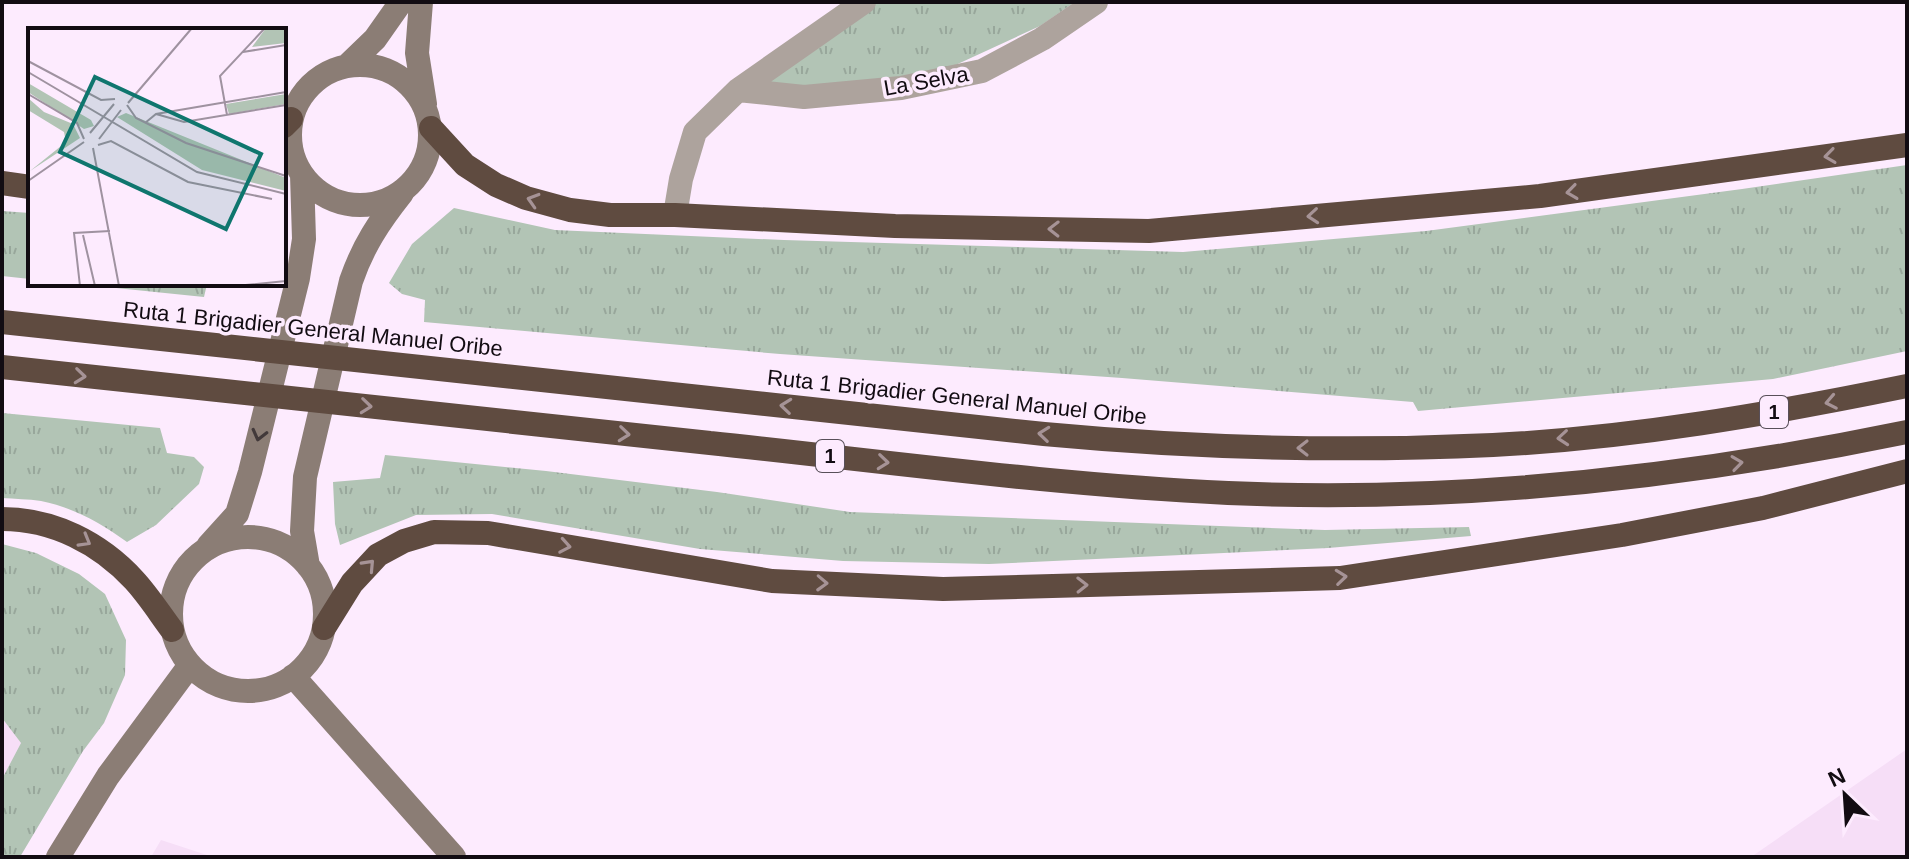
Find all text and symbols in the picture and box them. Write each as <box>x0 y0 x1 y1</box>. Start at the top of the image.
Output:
inset map <box>28 28 286 286</box>
street label: La Selva <box>882 61 971 101</box>
one-way arrow <box>1823 147 1837 164</box>
one-way arrow <box>1565 183 1579 200</box>
one-way arrow <box>527 193 541 209</box>
one-way arrow <box>1306 207 1319 224</box>
one-way arrow <box>1047 220 1060 238</box>
street label: Ruta 1 Brigadier General Manuel Oribe <box>122 297 504 361</box>
street label: Ruta 1 Brigadier General Manuel Oribe <box>766 365 1148 429</box>
one-way arrow <box>73 367 86 384</box>
one-way arrow <box>1824 392 1837 409</box>
road number: 1 <box>1760 396 1788 428</box>
one-way arrow <box>779 397 792 414</box>
one-way arrow <box>360 398 373 415</box>
one-way arrow <box>618 425 631 442</box>
one-way arrow <box>1037 425 1050 442</box>
one-way arrow <box>251 428 268 441</box>
one-way arrow <box>1556 430 1569 447</box>
one-way arrow <box>1296 439 1309 457</box>
road number: 1 <box>816 440 844 472</box>
one-way arrow <box>877 453 890 470</box>
one-way arrow <box>1730 455 1744 472</box>
one-way arrow <box>76 531 91 547</box>
one-way arrow <box>558 537 571 554</box>
one-way arrow <box>360 560 375 574</box>
one-way arrow <box>1335 569 1348 586</box>
one-way arrow <box>816 575 829 592</box>
one-way arrow <box>1076 576 1089 594</box>
north arrow <box>1805 755 1885 835</box>
text: N <box>1824 763 1849 792</box>

